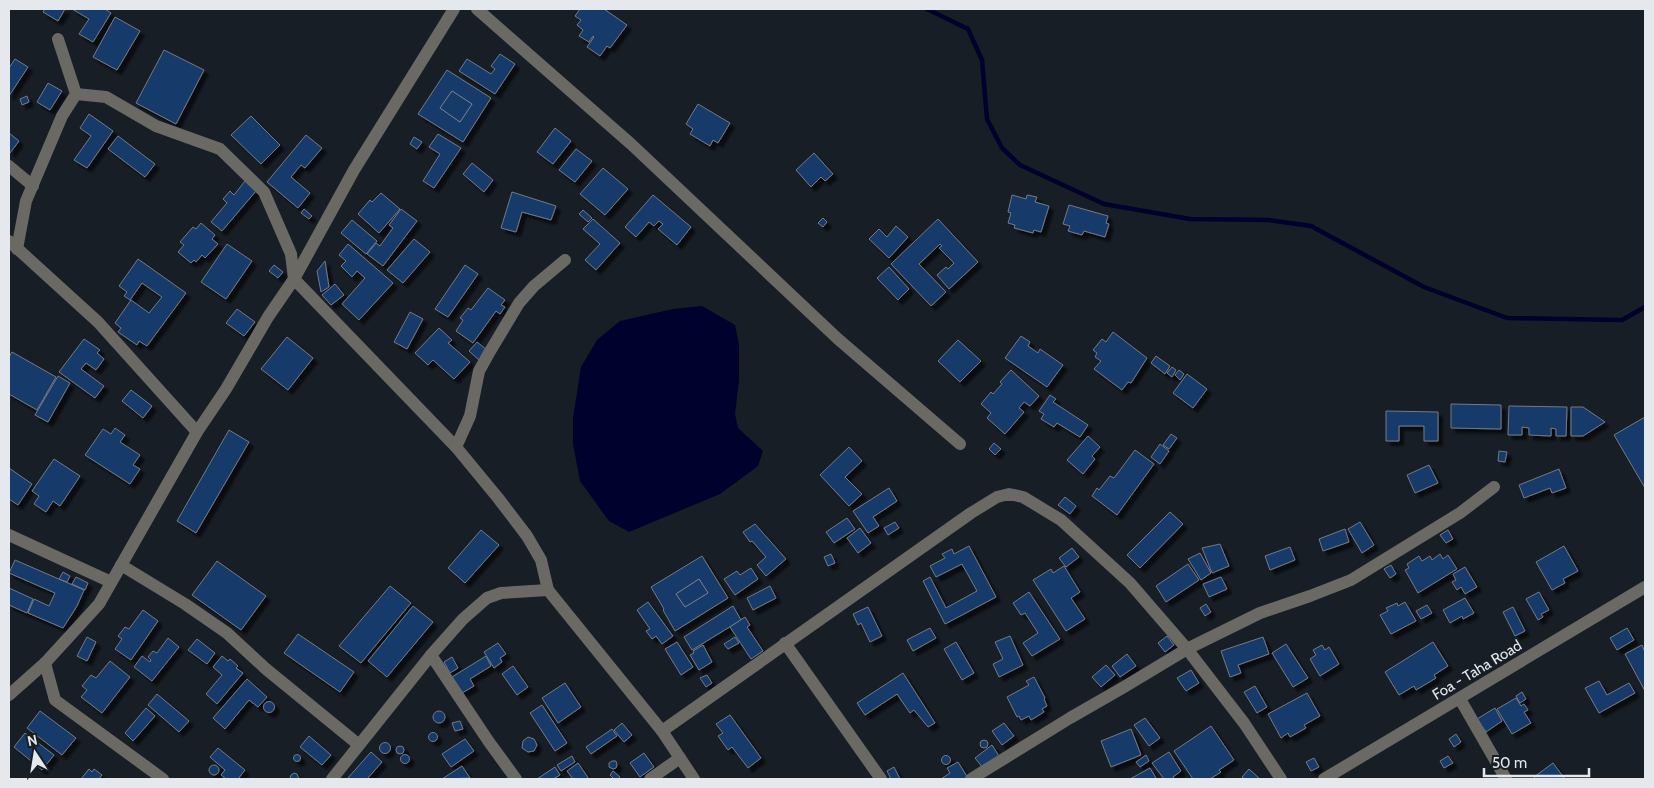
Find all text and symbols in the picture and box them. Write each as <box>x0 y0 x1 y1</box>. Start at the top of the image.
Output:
street label: Foa - Taha Road <box>1429 636 1525 704</box>
north arrow <box>10 728 60 778</box>
text: N <box>26 730 39 750</box>
scale bar <box>1484 746 1589 778</box>
text: 50 m <box>1492 754 1527 772</box>

